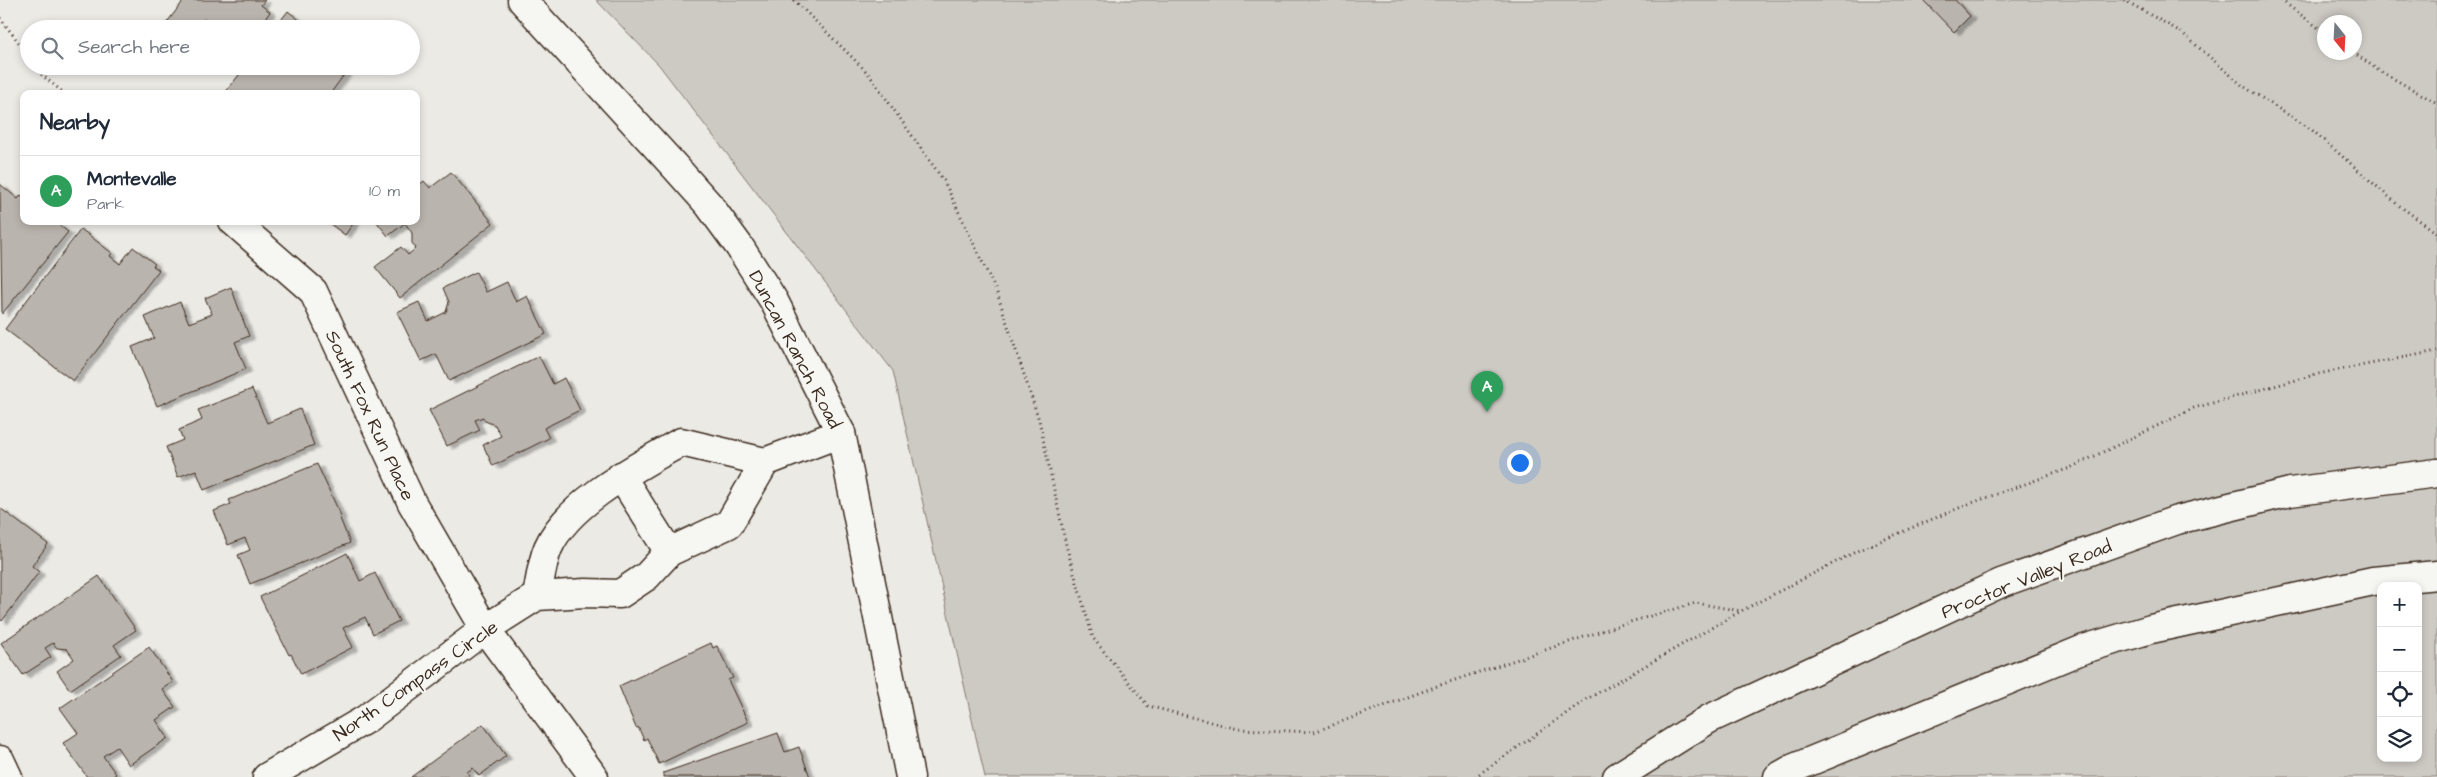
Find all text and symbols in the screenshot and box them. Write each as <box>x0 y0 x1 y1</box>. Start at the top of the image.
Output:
north arrow <box>2317 15 2362 60</box>
search box <box>20 20 420 75</box>
icon: search <box>38 34 66 62</box>
text: Search here <box>78 34 190 61</box>
text: Nearby <box>40 108 110 137</box>
text: Montevalle <box>87 166 177 193</box>
text: A <box>51 180 61 202</box>
text: 10 m <box>369 180 400 202</box>
text: Park <box>87 193 124 215</box>
street label: Duncan Ranch Road <box>742 266 848 434</box>
street label: South Fox Run Place <box>318 326 421 505</box>
pin: A <box>1471 371 1503 412</box>
your location <box>1507 450 1533 476</box>
street label: Proctor Valley Road <box>1937 533 2116 627</box>
map controls <box>2377 582 2422 762</box>
button: + <box>2377 582 2422 627</box>
street label: North Compass Circle <box>328 614 504 748</box>
button: − <box>2377 627 2422 672</box>
button: locate <box>2377 672 2422 717</box>
button: layers <box>2377 717 2422 762</box>

